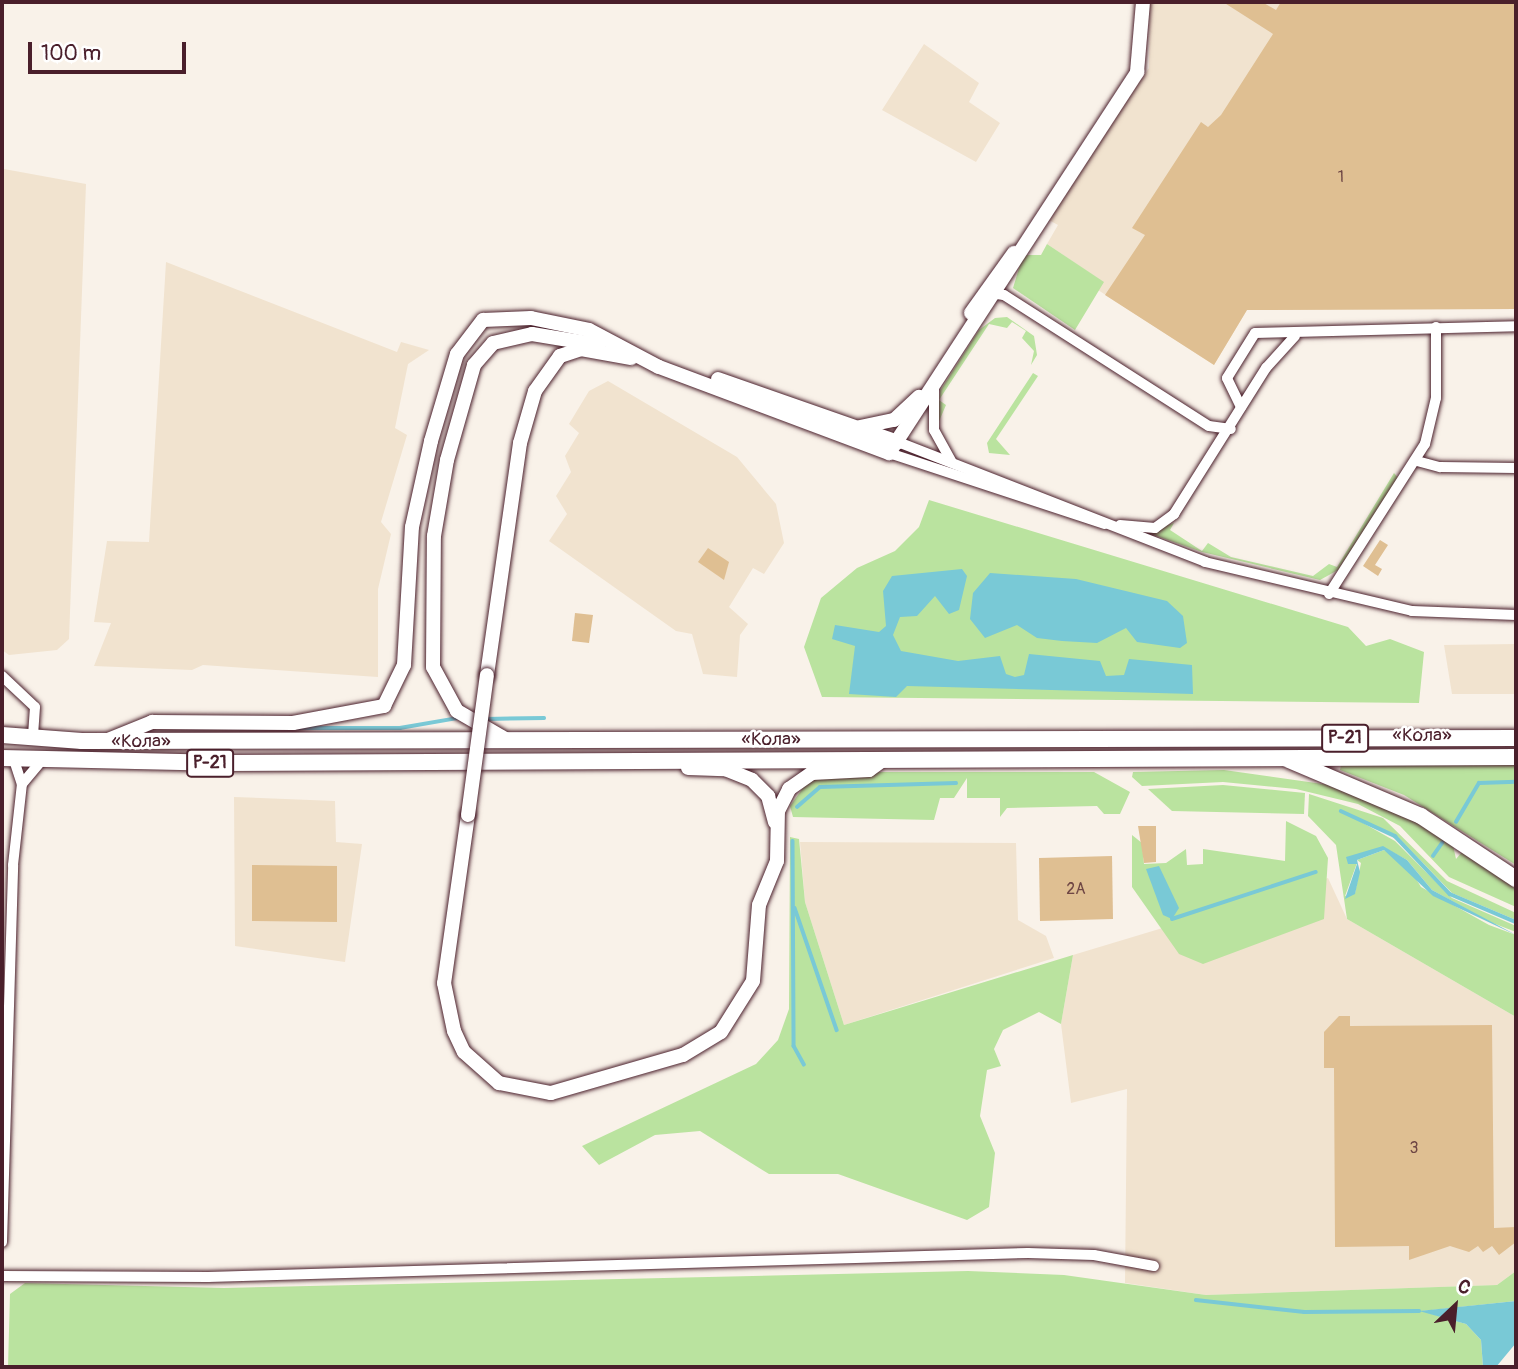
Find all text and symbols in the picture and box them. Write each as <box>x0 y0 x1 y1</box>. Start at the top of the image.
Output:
scale bar <box>32 28 189 72</box>
text: 100 m <box>41 40 101 67</box>
house number: 1 <box>1338 167 1344 187</box>
road number: Р-21 <box>1320 724 1370 752</box>
street label: «Кола» <box>1392 725 1452 747</box>
street label: «Кола» <box>741 729 801 751</box>
street label: «Кола» <box>111 731 171 753</box>
road number: Р-21 <box>186 748 234 778</box>
house number: 2А <box>1066 879 1086 899</box>
house number: 3 <box>1410 1138 1418 1158</box>
north arrow <box>1420 1271 1490 1341</box>
text: С <box>1454 1274 1475 1300</box>

